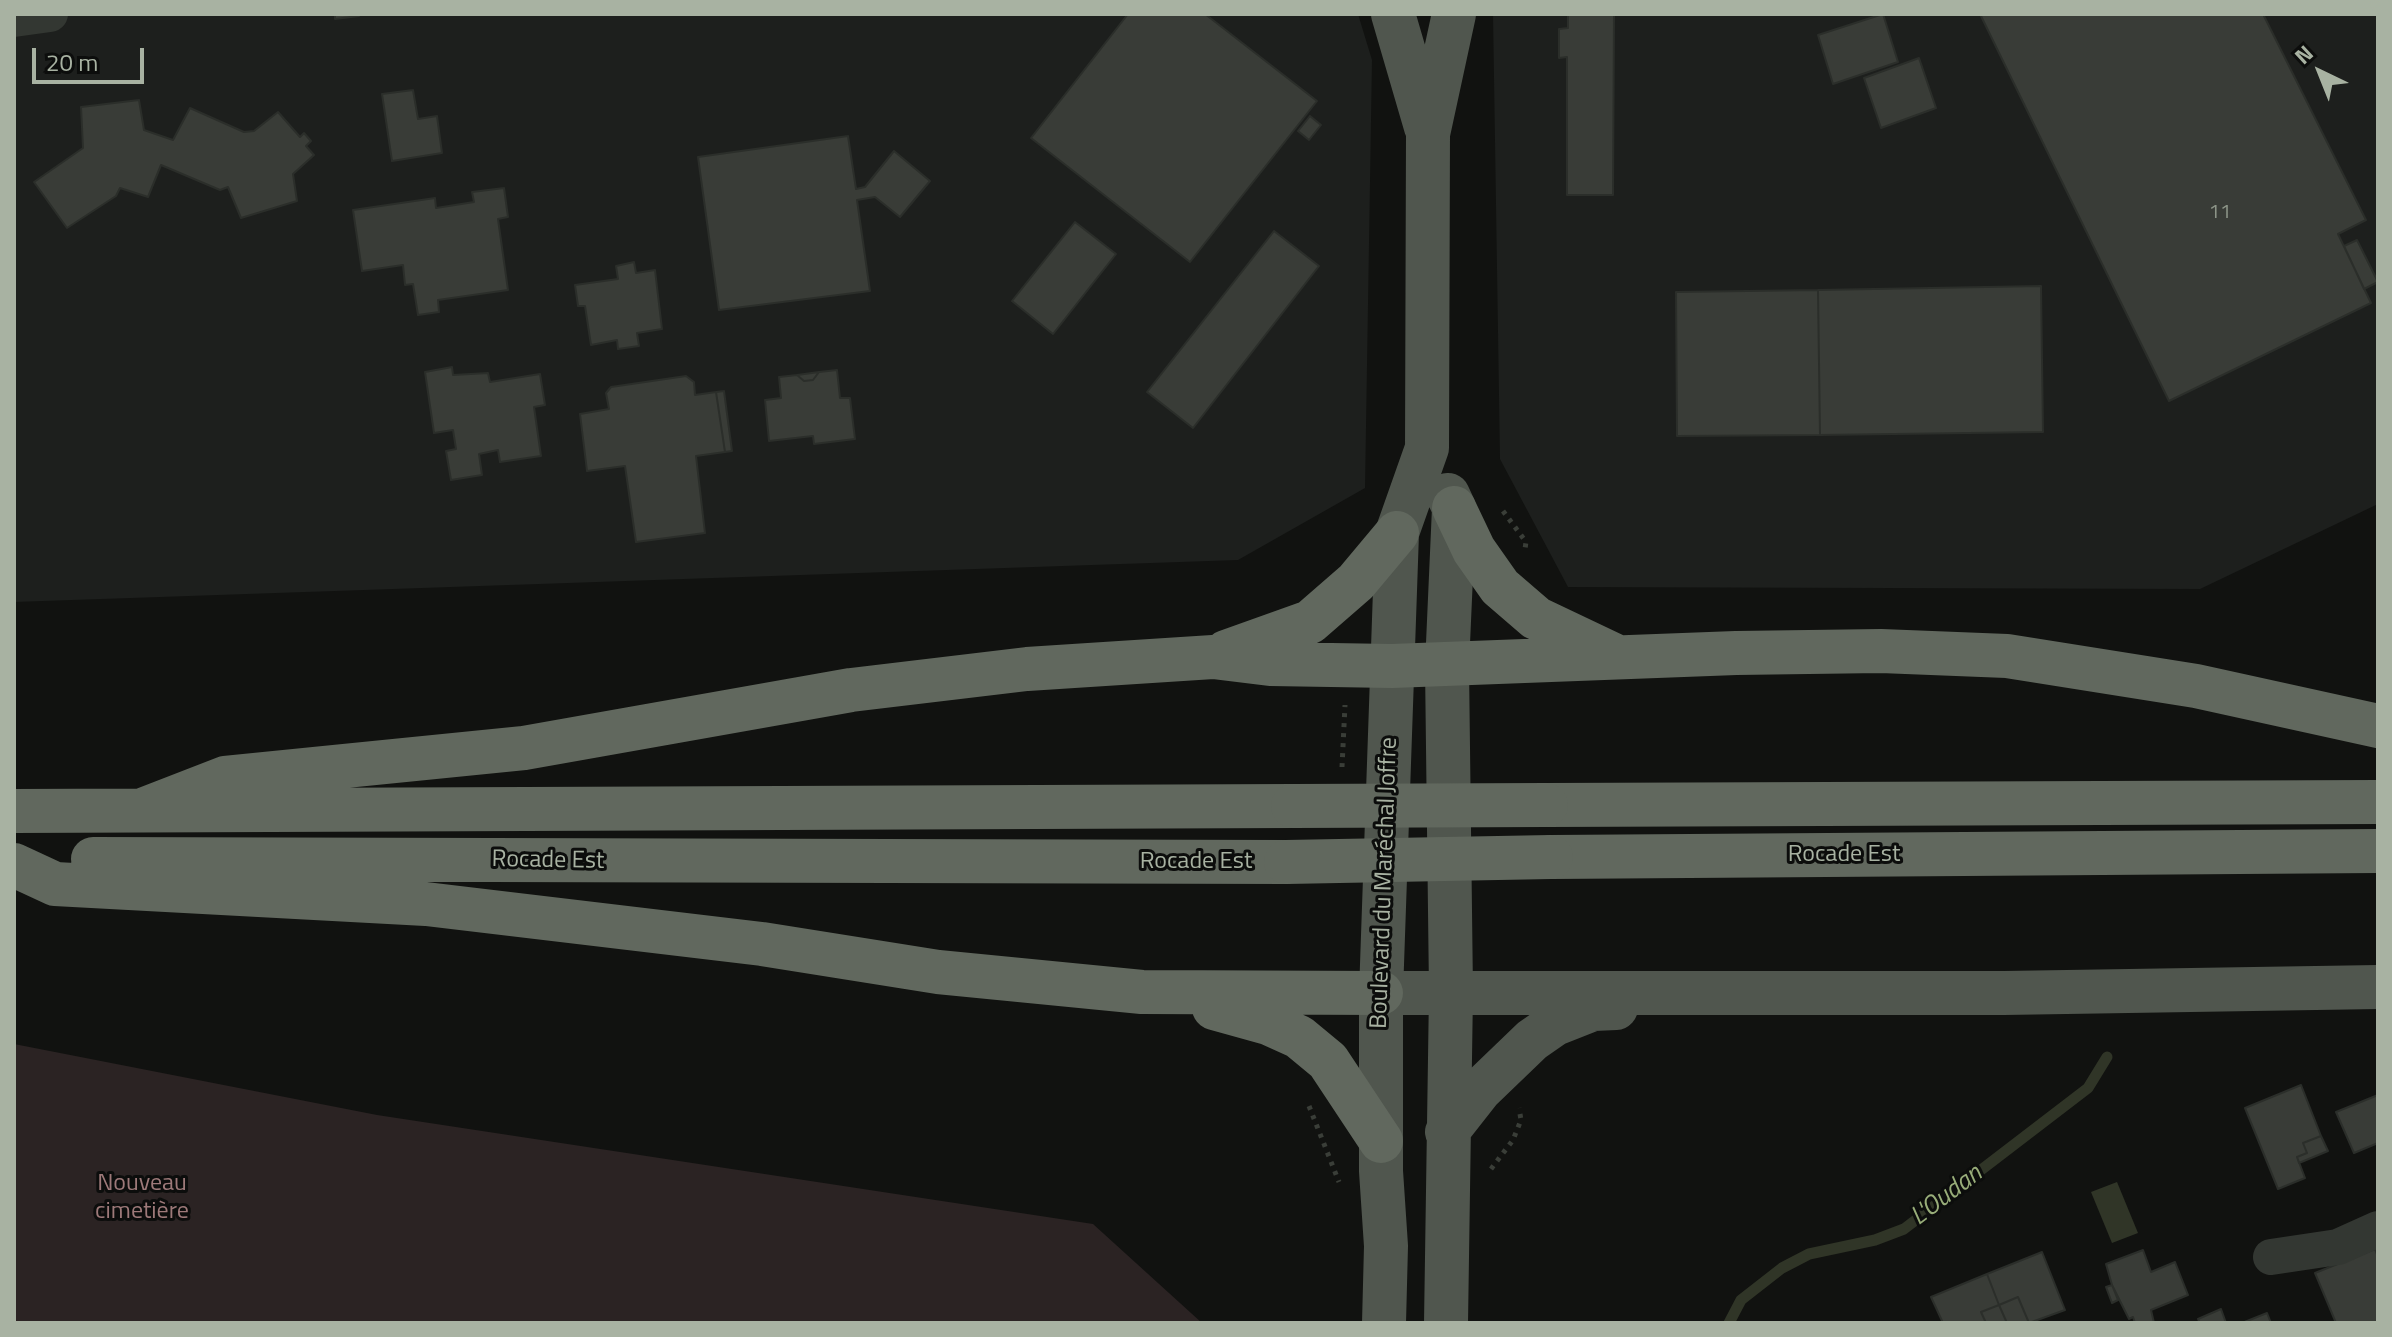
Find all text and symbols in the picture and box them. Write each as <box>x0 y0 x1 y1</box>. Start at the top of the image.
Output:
scale bar <box>36 32 148 82</box>
north arrow <box>2280 32 2360 112</box>
text: N <box>2286 37 2321 72</box>
text: 20 m <box>46 44 98 80</box>
house number: 11 <box>2209 201 2231 225</box>
street label: Boulevard du Maréchal Joffre <box>1366 737 1404 1029</box>
street label: Rocade Est <box>1788 841 1900 869</box>
street label: Rocade Est <box>491 846 605 876</box>
street label: Rocade Est <box>1140 848 1252 876</box>
water label: L'Oudan <box>1905 1159 1989 1233</box>
park label: Nouveau cimetière <box>95 1170 189 1226</box>

